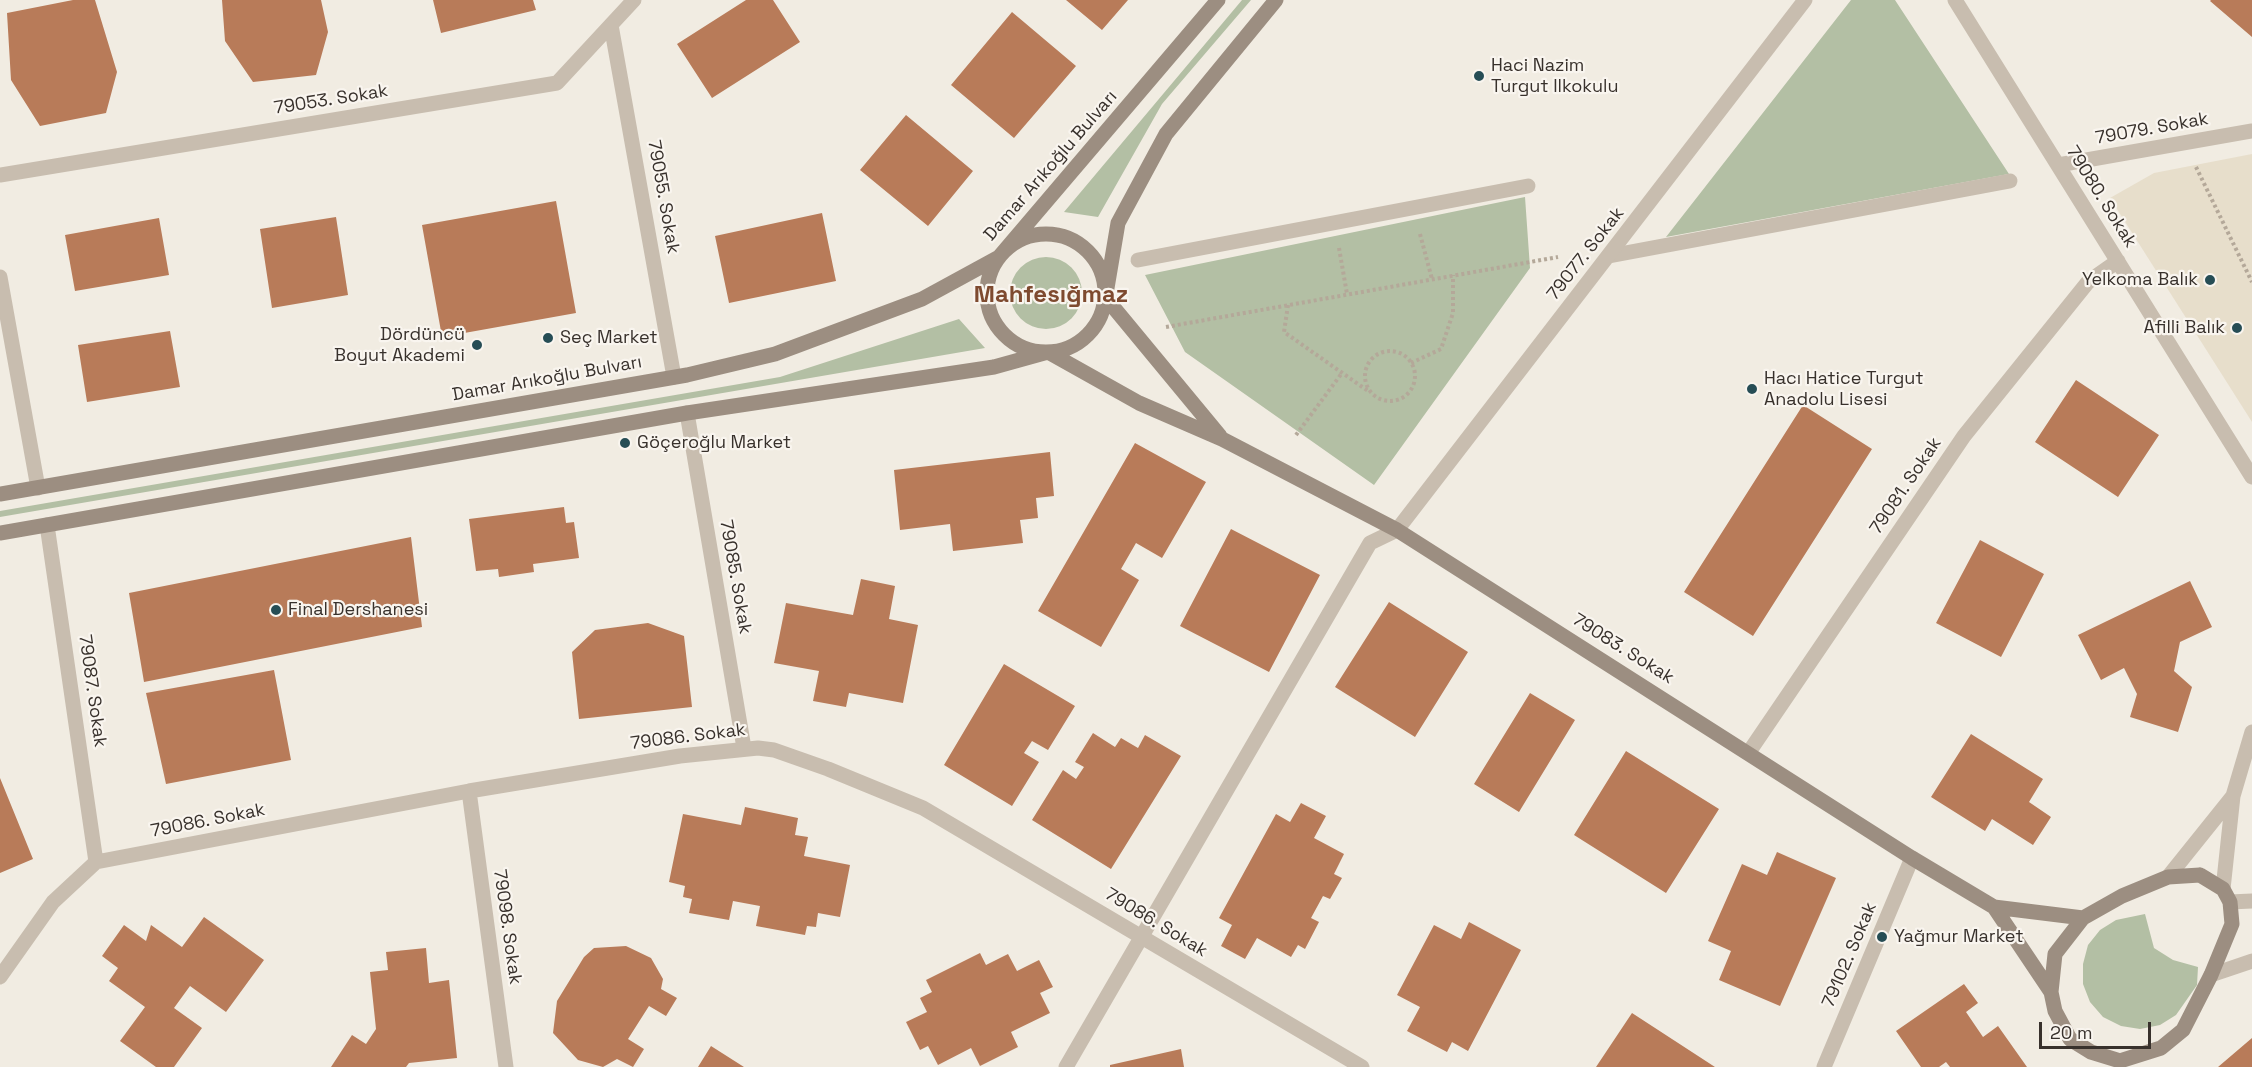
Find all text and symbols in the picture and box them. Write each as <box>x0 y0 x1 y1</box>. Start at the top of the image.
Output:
place label: Haci Nazim Turgut Ilkokulu <box>1491 55 1618 98</box>
marker: Haci Nazim Turgut Ilkokulu <box>1472 69 1486 83</box>
street label: 79053. Sokak <box>272 80 390 120</box>
street label: Damar Arıkoğlu Bulvarı <box>980 86 1122 246</box>
street label: 79079. Sokak <box>2094 108 2210 150</box>
street label: 79055. Sokak <box>642 138 684 256</box>
street label: 79080. Sokak <box>2061 142 2141 252</box>
street label: 79077. Sokak <box>1543 203 1629 305</box>
place label: Yelkoma Balık <box>2082 269 2198 291</box>
marker: Yelkoma Balık <box>2203 273 2217 287</box>
district label: Mahfesığmaz <box>974 281 1128 309</box>
place label: Afilli Balık <box>2143 317 2225 339</box>
marker: Afilli Balık <box>2230 321 2244 335</box>
place label: Dördüncü Boyut Akademi <box>334 324 465 366</box>
place label: Seç Market <box>560 327 658 349</box>
marker: Seç Market <box>541 331 555 345</box>
marker: Dördüncü Boyut Akademi <box>470 338 484 352</box>
street label: Damar Arıkoğlu Bulvarı <box>450 352 644 406</box>
place label: Hacı Hatice Turgut Anadolu Lisesi <box>1764 368 1924 410</box>
marker: Hacı Hatice Turgut Anadolu Lisesi <box>1745 382 1759 396</box>
place label: Göçeroğlu Market <box>637 432 791 454</box>
street label: 79081. Sokak <box>1866 433 1946 539</box>
marker: Göçeroğlu Market <box>618 436 632 450</box>
street label: 79085. Sokak <box>714 518 756 636</box>
place label: Final Dershanesi <box>288 599 428 621</box>
marker: Final Dershanesi <box>269 603 283 617</box>
street label: 79083. Sokak <box>1568 609 1678 689</box>
street label: 79087. Sokak <box>73 633 111 749</box>
street label: 79086. Sokak <box>629 719 747 755</box>
street label: 79086. Sokak <box>149 799 267 843</box>
street label: 79098. Sokak <box>488 868 526 986</box>
street label: 79086. Sokak <box>1101 884 1211 962</box>
street label: 79102. Sokak <box>1818 899 1882 1011</box>
place label: Yağmur Market <box>1894 926 2023 948</box>
marker: Yağmur Market <box>1875 930 1889 944</box>
scale bar <box>2042 1010 2154 1048</box>
text: 20 m <box>2050 1021 2093 1044</box>

